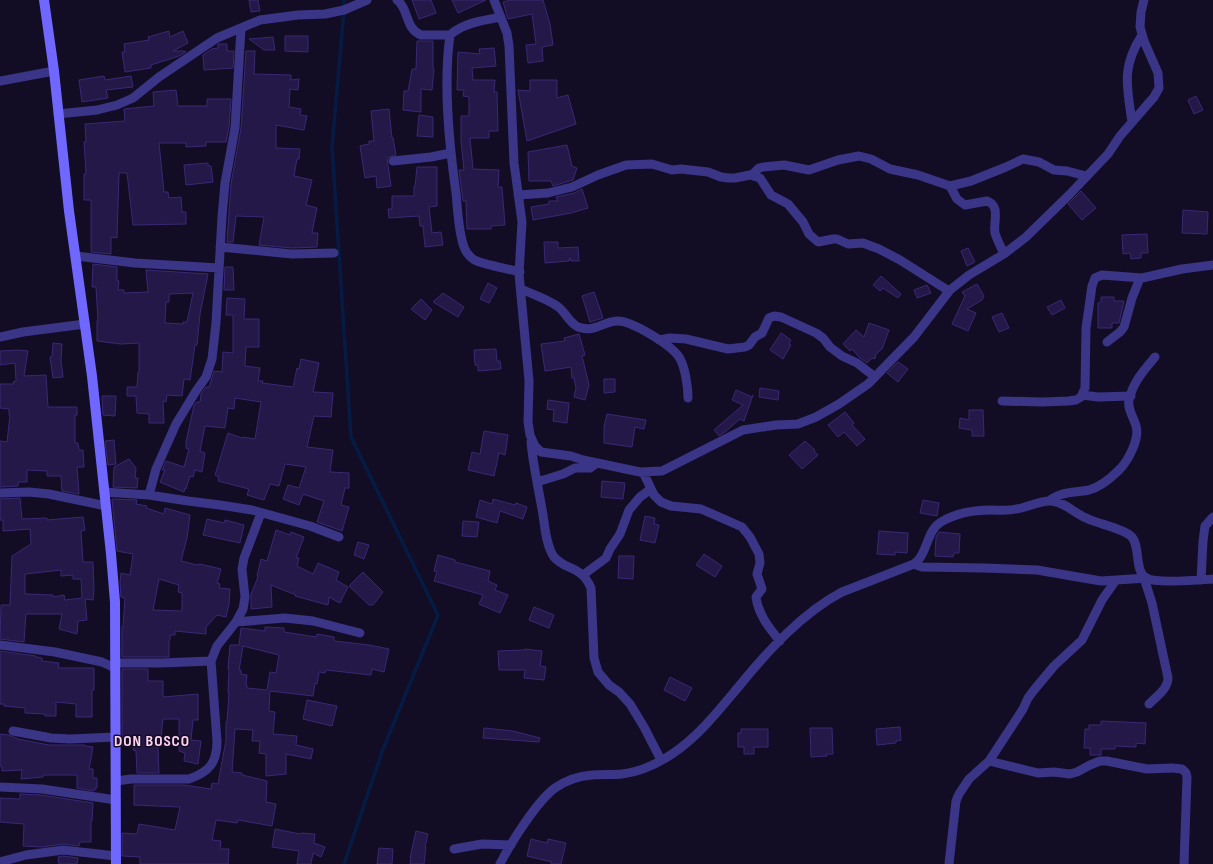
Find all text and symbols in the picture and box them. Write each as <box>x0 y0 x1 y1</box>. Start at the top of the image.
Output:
district label: DON BOSCO <box>114 732 190 751</box>

